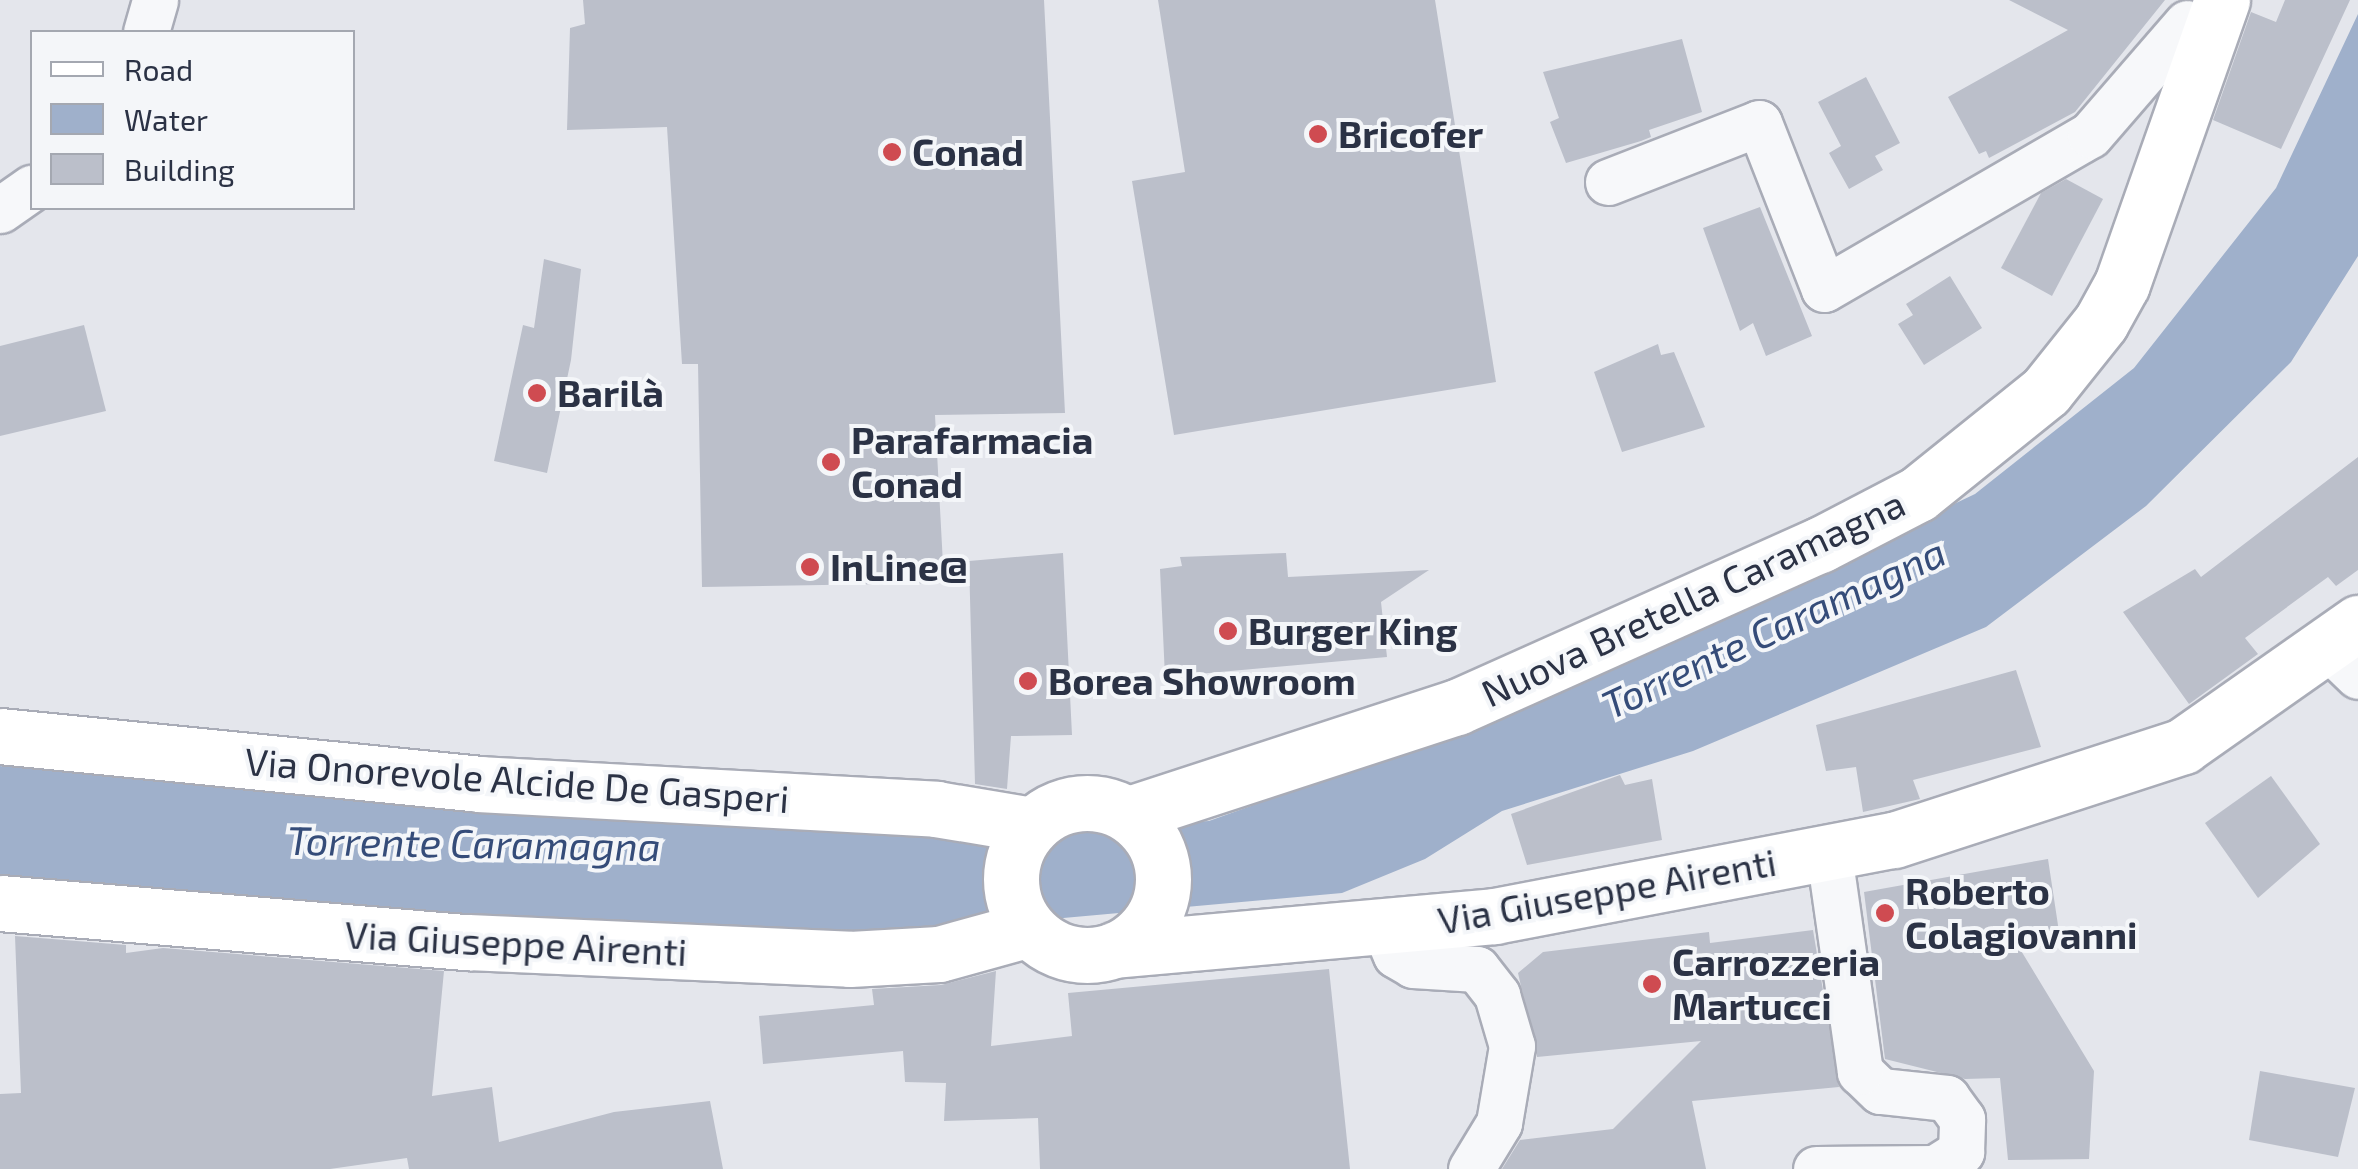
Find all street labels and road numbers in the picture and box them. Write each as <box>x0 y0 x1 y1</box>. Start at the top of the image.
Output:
street label: Nuova Bretella Caramagna <box>1474 480 1912 716</box>
street label: Via Onorevole Alcide De Gasperi <box>243 738 791 822</box>
street label: Via Giuseppe Airenti <box>1434 839 1780 943</box>
street label: Via Giuseppe Airenti <box>343 911 689 975</box>

